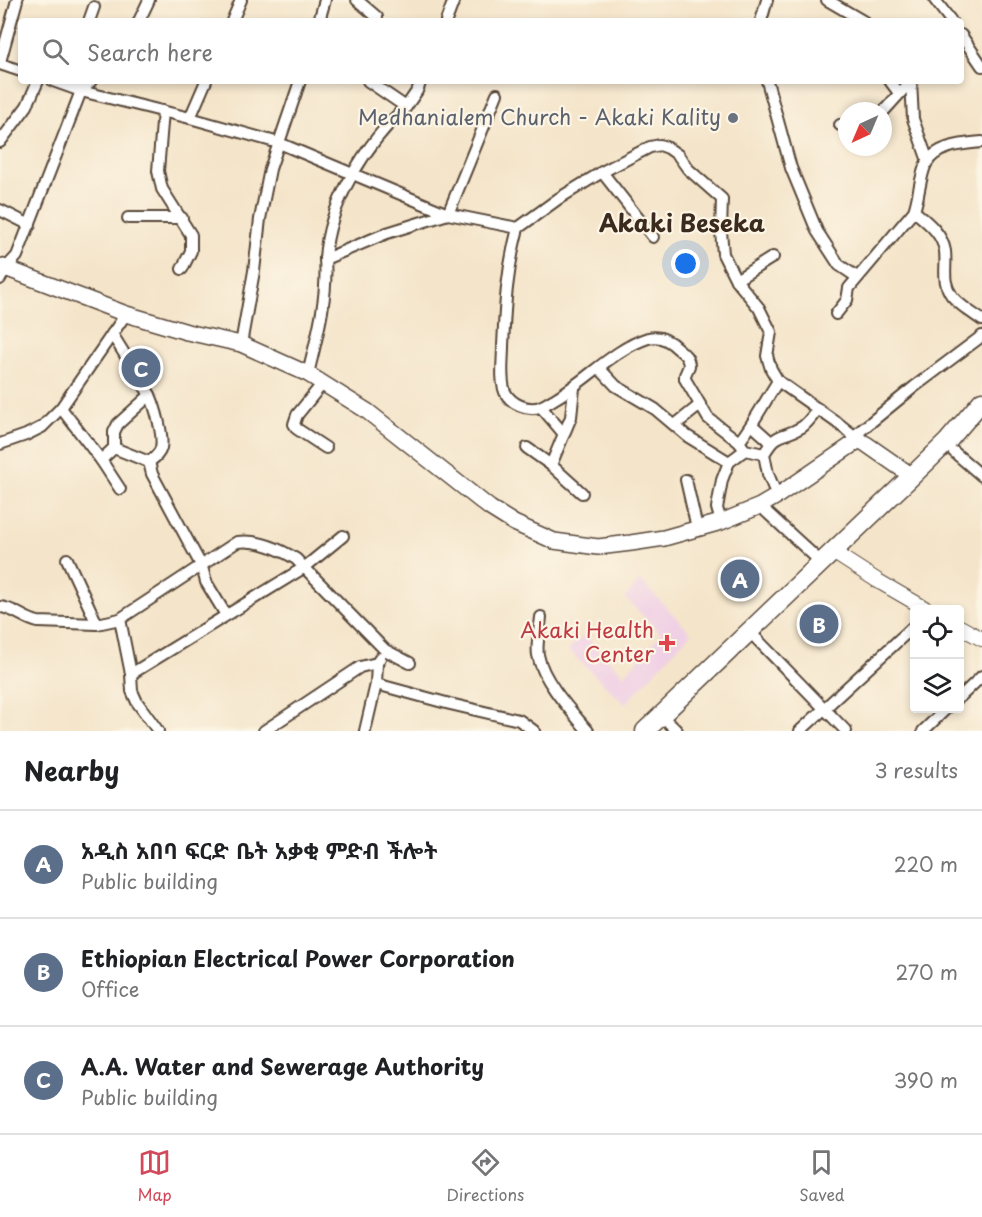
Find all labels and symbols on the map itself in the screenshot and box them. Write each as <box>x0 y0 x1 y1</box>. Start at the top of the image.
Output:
place label: Medhanialem Church - Akaki Kality <box>358 100 721 132</box>
north arrow <box>838 102 892 156</box>
marker: Medhanialem Church - Akaki Kality <box>726 111 740 125</box>
district label: Akaki Beseka <box>599 204 766 240</box>
your location <box>671 249 700 278</box>
pin: C <box>122 346 160 391</box>
pin: A <box>720 556 760 602</box>
pin: B <box>800 602 838 646</box>
place label: Akaki Health Center <box>520 613 654 669</box>
marker: Akaki Health Center <box>658 634 676 652</box>

